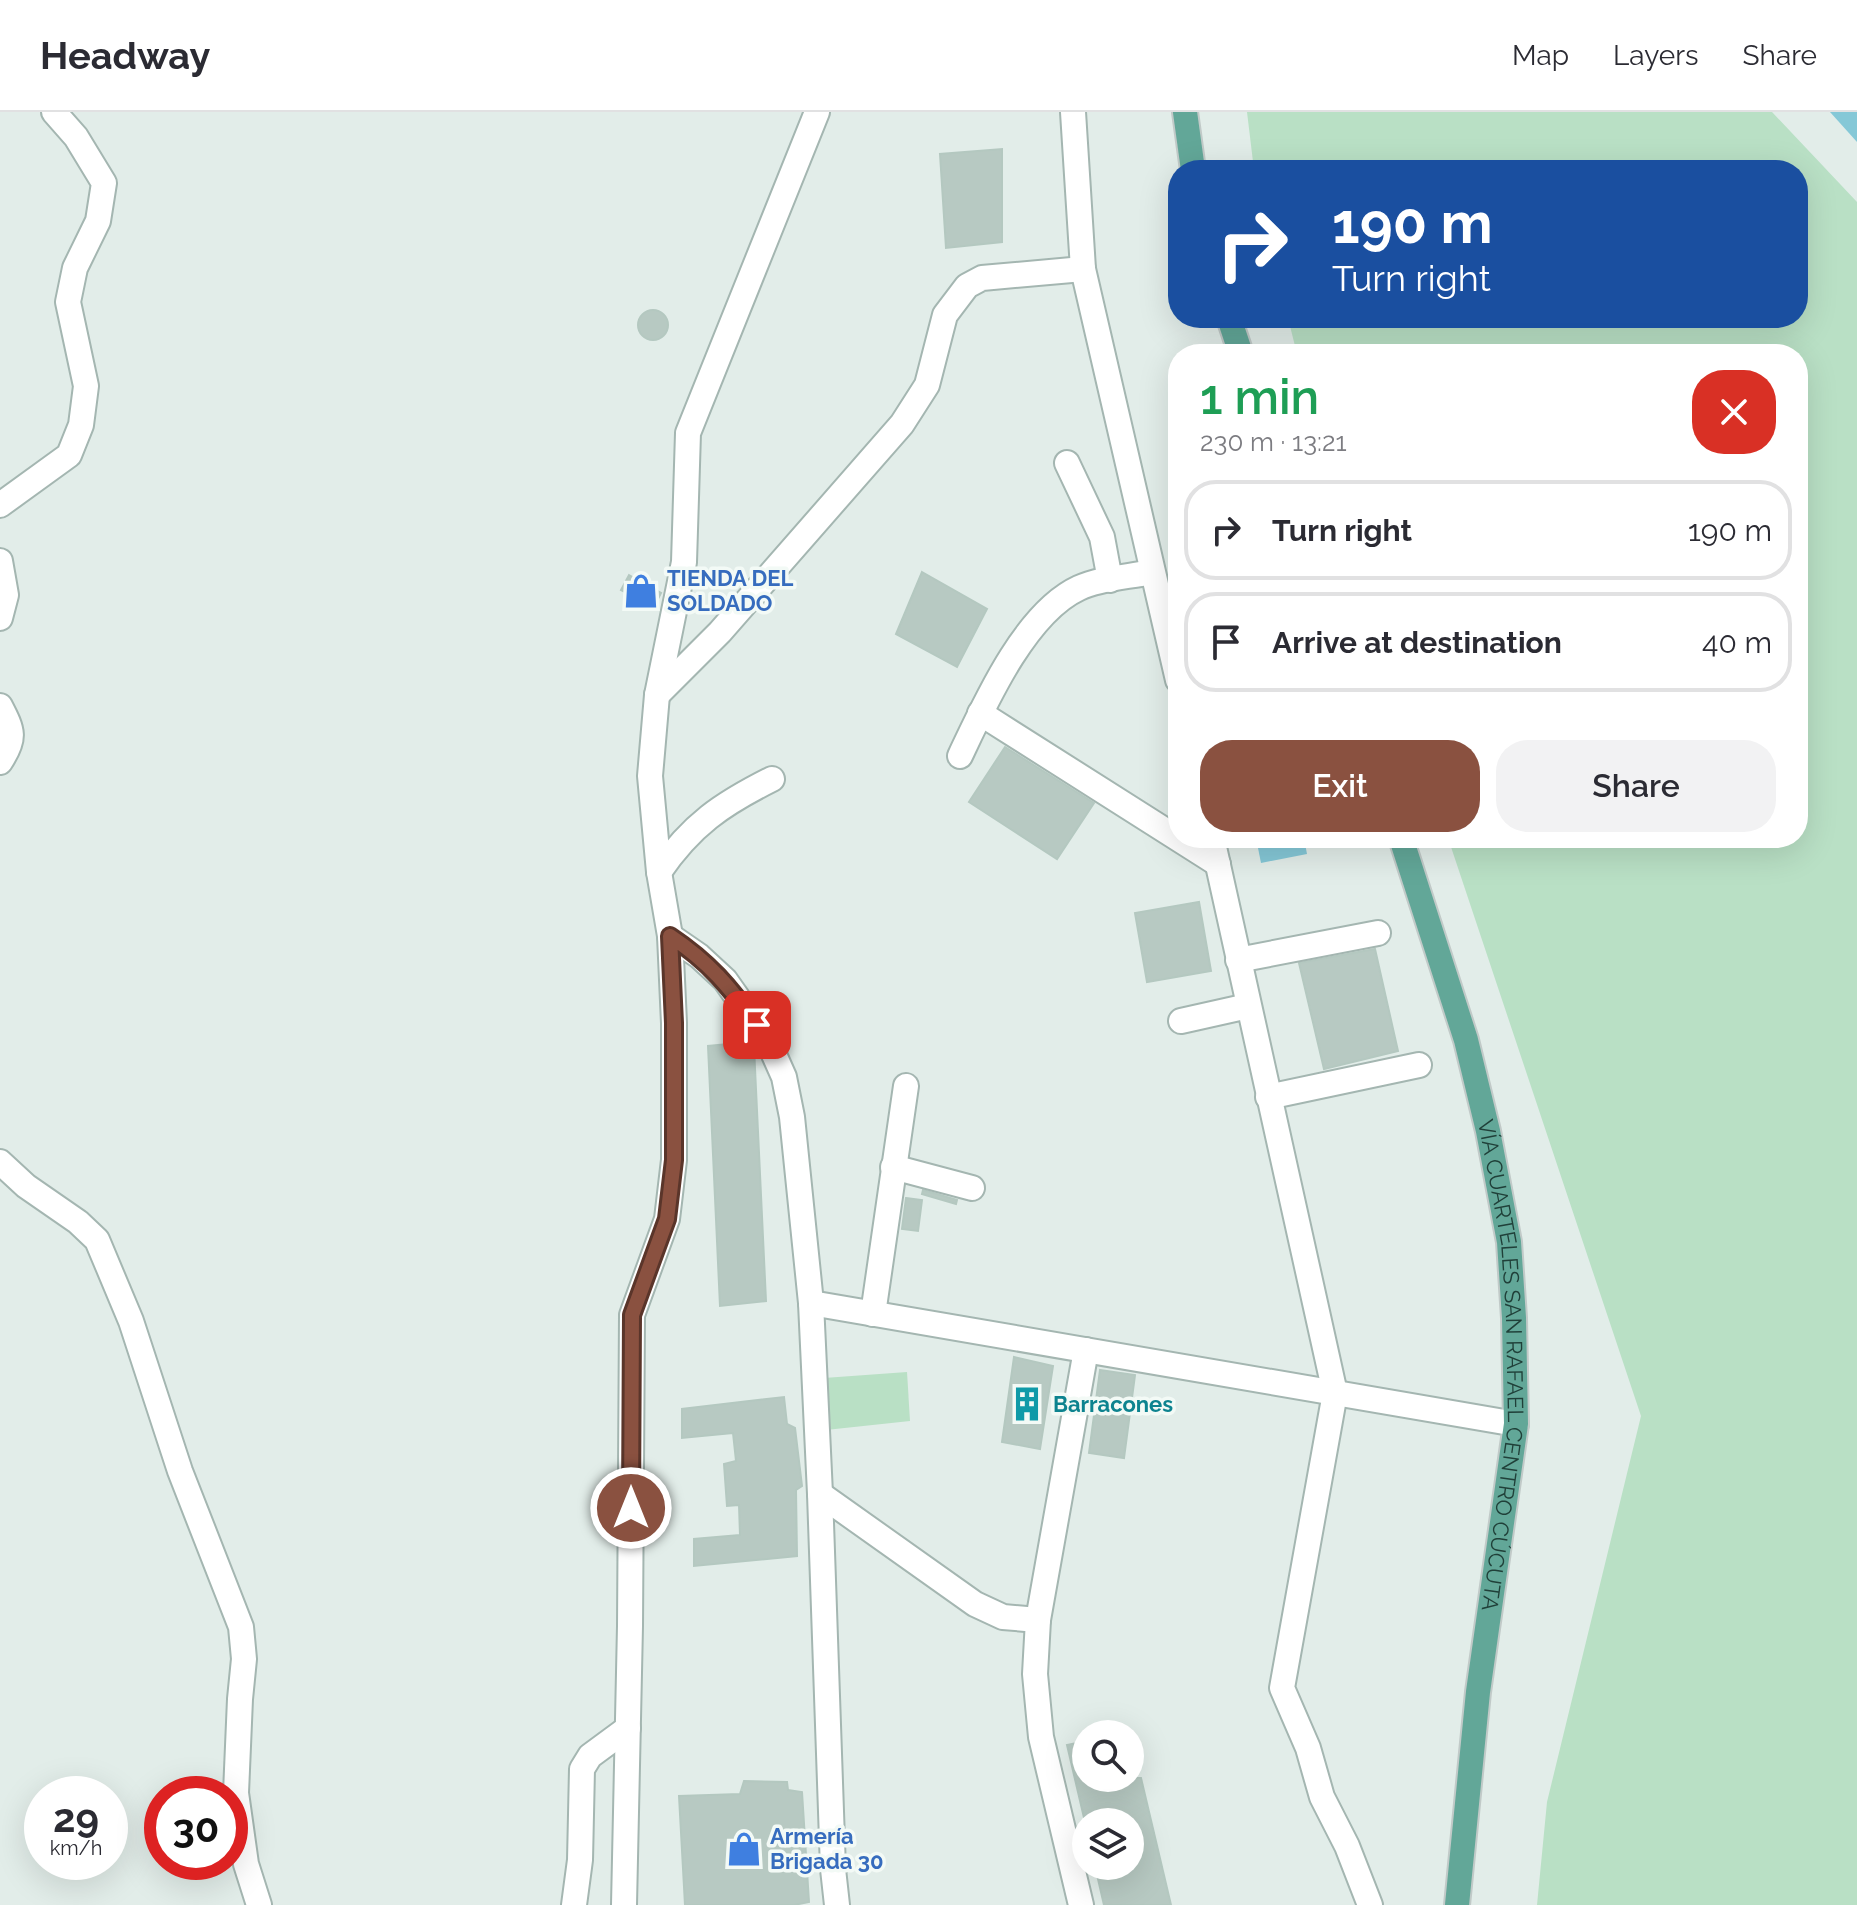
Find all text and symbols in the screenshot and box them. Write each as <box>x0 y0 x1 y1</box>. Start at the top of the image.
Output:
text: Headway <box>40 33 210 78</box>
text: Map <box>1512 39 1569 72</box>
text: Layers <box>1613 39 1699 72</box>
text: Share <box>1743 39 1817 72</box>
text: 190 m <box>1332 190 1493 256</box>
icon: right <box>1200 192 1304 296</box>
text: Turn right <box>1332 257 1491 299</box>
text: 1 min <box>1200 369 1319 425</box>
button: close <box>1692 370 1776 454</box>
text: 230 m · 13:21 <box>1200 427 1347 457</box>
icon: right <box>1204 508 1248 552</box>
text: Turn right <box>1272 513 1412 548</box>
text: 190 m <box>1688 513 1772 548</box>
place label: TIENDA DEL SOLDADO <box>667 565 793 616</box>
shop icon: TIENDA DEL SOLDADO <box>622 572 660 610</box>
icon: arrive <box>1204 620 1248 664</box>
text: Arrive at destination <box>1272 625 1562 660</box>
text: 40 m <box>1702 625 1772 660</box>
button: Exit <box>1200 740 1480 832</box>
button: Share <box>1496 740 1776 832</box>
pin <box>723 991 791 1059</box>
icon: arrive <box>735 1003 779 1047</box>
street label: VÍA CUARTELES SAN RAFAEL CENTRO CÚCUTA <box>1473 1117 1529 1613</box>
building icon: Barracones <box>1008 1385 1046 1423</box>
place label: Barracones <box>1053 1391 1173 1417</box>
position arrow <box>589 1466 673 1550</box>
map controls <box>1072 1720 1144 1880</box>
button: search <box>1072 1720 1144 1792</box>
speed limit sign: 30 <box>144 1776 248 1880</box>
text: 29 <box>53 1794 99 1841</box>
button: layers <box>1072 1808 1144 1880</box>
place label: Armería Brigada 30 <box>770 1823 884 1874</box>
shop icon: Armería Brigada 30 <box>725 1830 763 1868</box>
text: km/h <box>50 1836 102 1860</box>

